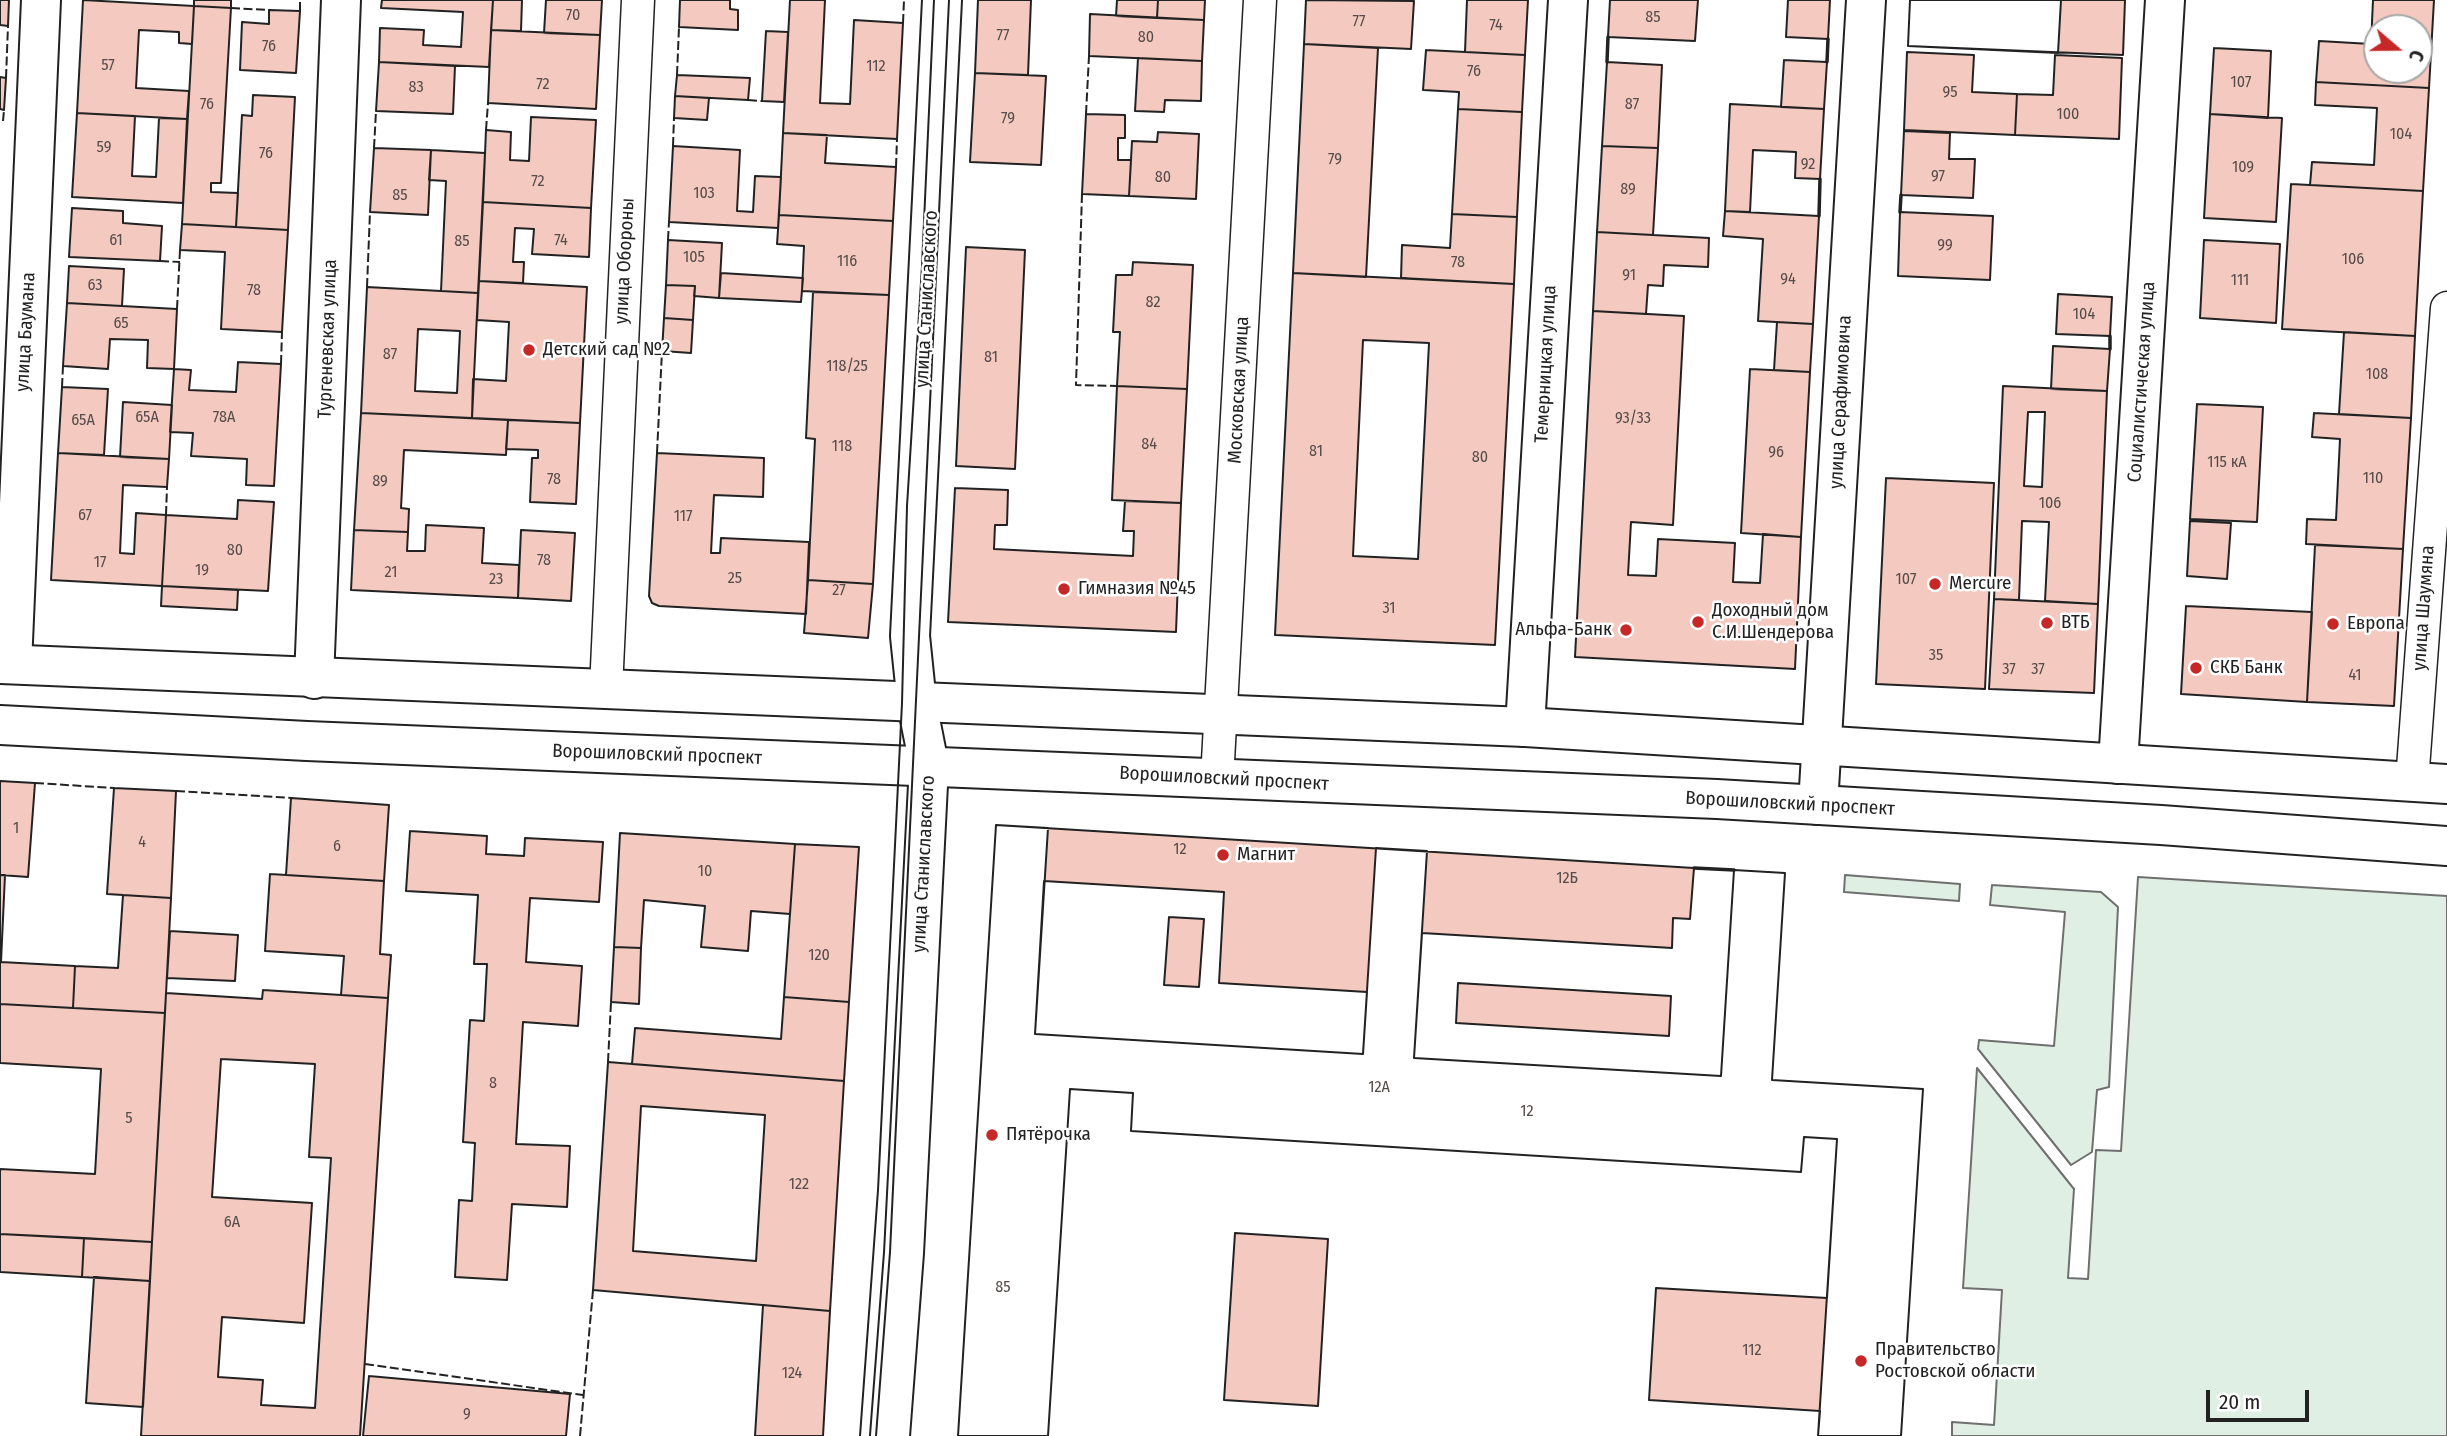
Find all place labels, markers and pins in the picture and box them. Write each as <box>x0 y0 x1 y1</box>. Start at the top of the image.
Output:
place label: Детский сад №2 <box>543 339 670 361</box>
marker: Детский сад №2 <box>521 342 537 358</box>
place label: Mercure <box>1949 573 2011 595</box>
marker: Mercure <box>1927 576 1943 592</box>
place label: Гимназия №45 <box>1078 578 1196 600</box>
marker: Гимназия №45 <box>1056 581 1072 597</box>
place label: Доходный дом С.И.Шендерова <box>1712 600 1834 644</box>
place label: ВТБ <box>2061 612 2090 634</box>
place label: Европа <box>2347 613 2405 635</box>
marker: Доходный дом С.И.Шендерова <box>1690 614 1706 630</box>
marker: ВТБ <box>2039 615 2055 631</box>
marker: Европа <box>2325 616 2341 632</box>
place label: Альфа-Банк <box>1515 619 1612 641</box>
marker: Альфа-Банк <box>1618 622 1634 638</box>
place label: СКБ Банк <box>2210 657 2283 679</box>
marker: СКБ Банк <box>2188 660 2204 676</box>
place label: Магнит <box>1237 844 1295 866</box>
marker: Магнит <box>1215 847 1231 863</box>
place label: Пятёрочка <box>1006 1124 1091 1146</box>
marker: Пятёрочка <box>984 1127 1000 1143</box>
place label: Правительство Ростовской области <box>1875 1339 2036 1383</box>
marker: Правительство Ростовской области <box>1853 1353 1869 1369</box>

